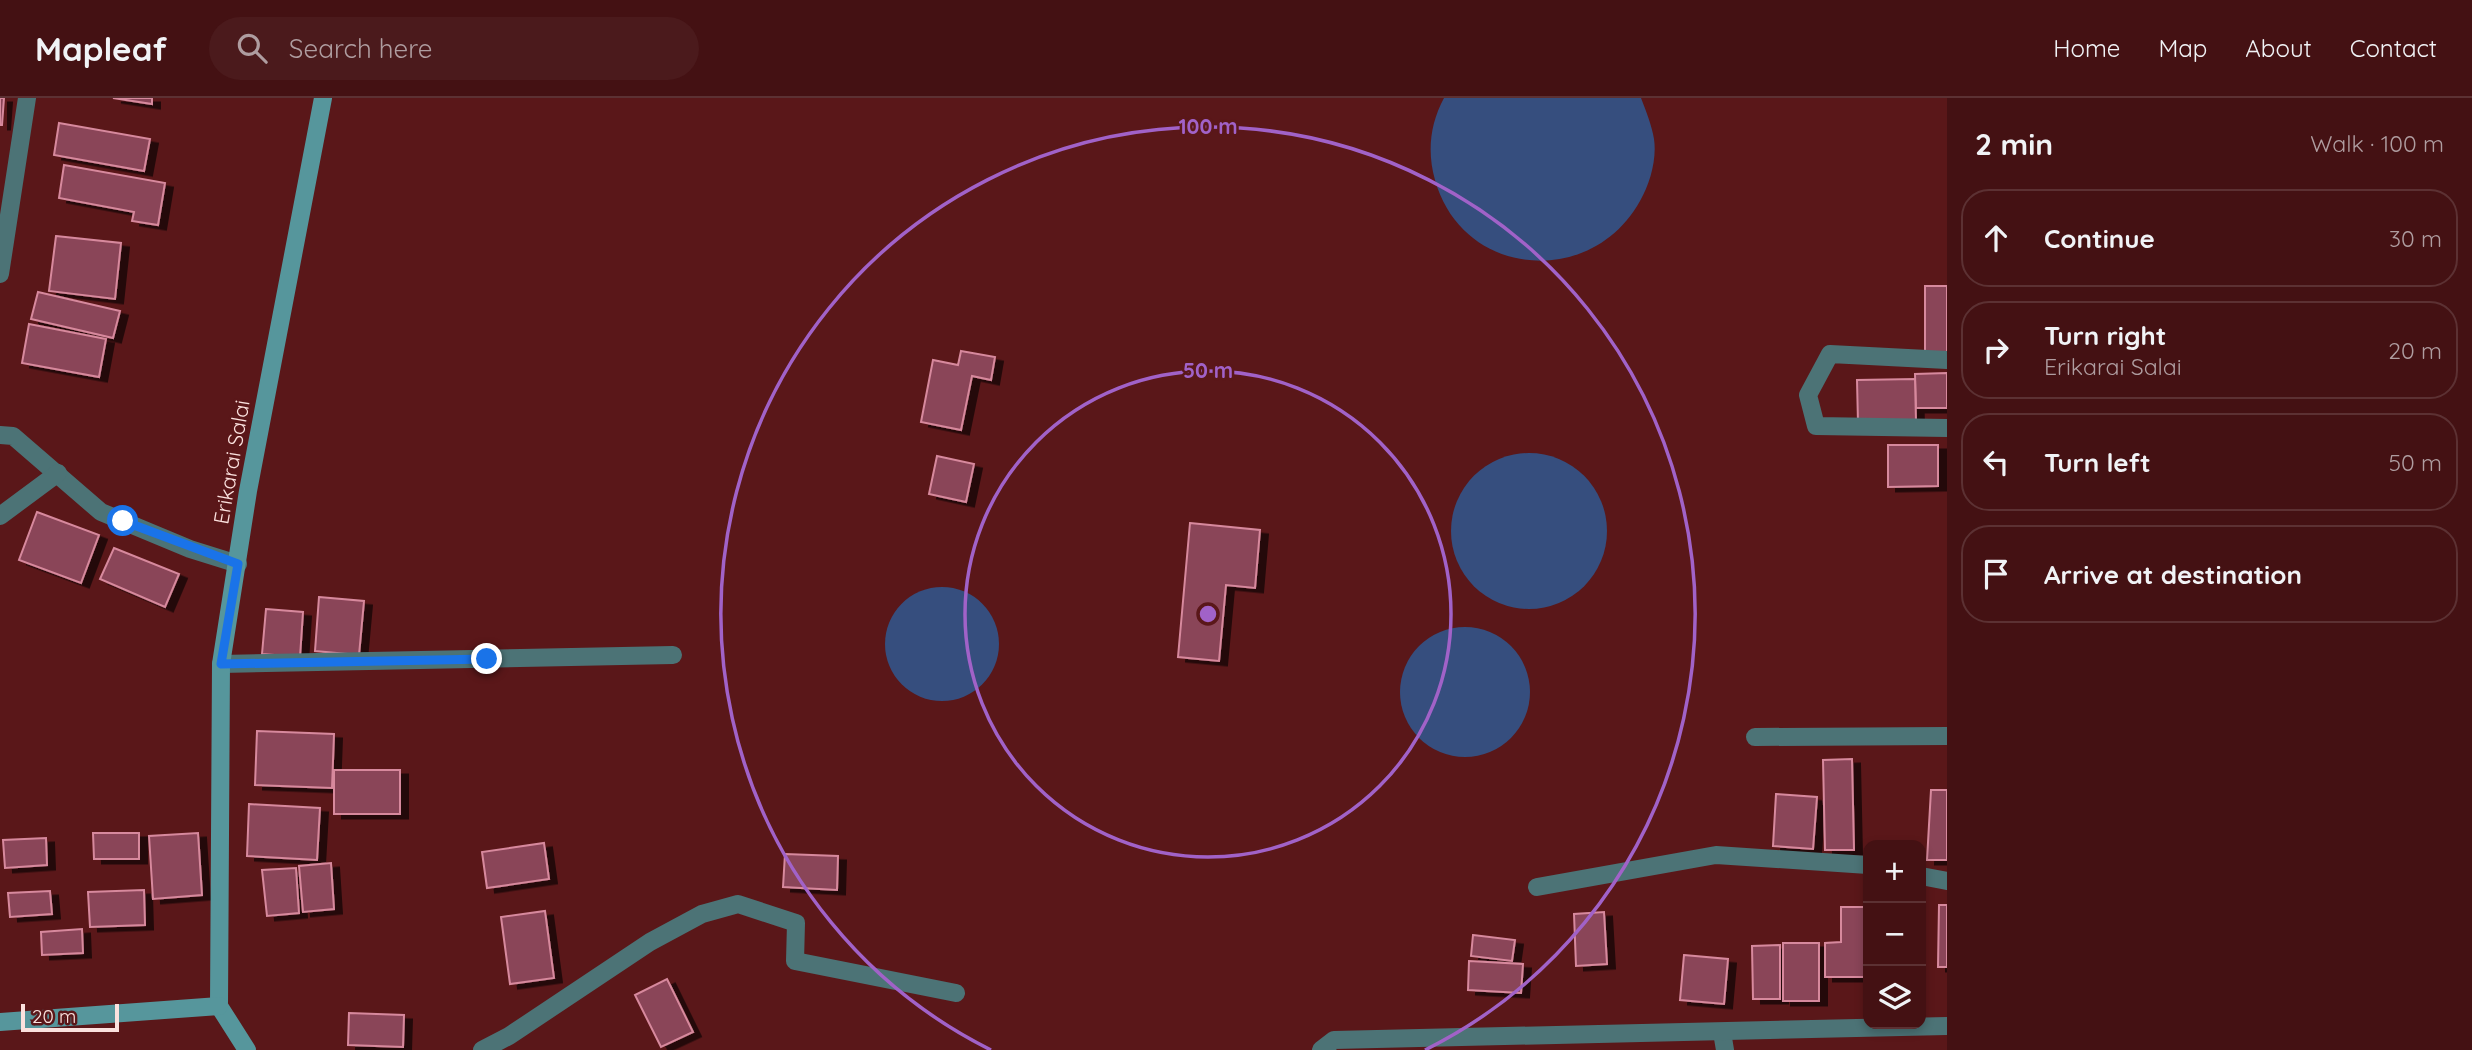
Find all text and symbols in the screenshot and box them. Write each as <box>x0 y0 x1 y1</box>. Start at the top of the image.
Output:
search box <box>209 17 699 80</box>
text: Mapleaf <box>35 28 167 69</box>
icon: search <box>233 29 271 67</box>
text: Search here <box>289 32 432 65</box>
text: Home <box>2053 33 2120 63</box>
text: Map <box>2158 33 2207 63</box>
text: About <box>2245 33 2312 63</box>
text: Contact <box>2350 33 2437 63</box>
text: 100 m <box>1178 113 1238 139</box>
text: 2 min <box>1975 125 2053 163</box>
text: Walk · 100 m <box>2310 129 2444 158</box>
icon: ahead <box>1977 219 2015 257</box>
text: Continue <box>2044 222 2155 255</box>
text: 30 m <box>2389 224 2442 253</box>
text: Turn right <box>2044 319 2166 352</box>
icon: right <box>1977 331 2015 369</box>
text: 20 m <box>2388 336 2442 365</box>
text: Erikarai Salai <box>2044 352 2182 381</box>
text: 50 m <box>1183 357 1233 383</box>
street label: Erikarai Salai <box>207 398 255 526</box>
icon: left <box>1977 443 2015 481</box>
text: Turn left <box>2044 446 2151 479</box>
text: 50 m <box>2389 448 2442 477</box>
route start <box>107 505 138 536</box>
icon: arrive <box>1977 555 2015 593</box>
text: Arrive at destination <box>2044 558 2302 591</box>
centre of rings <box>1196 602 1220 626</box>
route end <box>471 643 502 674</box>
map controls <box>1863 840 1926 1029</box>
button: + <box>1863 840 1926 903</box>
button: − <box>1863 903 1926 966</box>
button: layers <box>1863 966 1926 1029</box>
scale bar <box>21 1001 119 1033</box>
text: 20 m <box>32 1004 76 1028</box>

